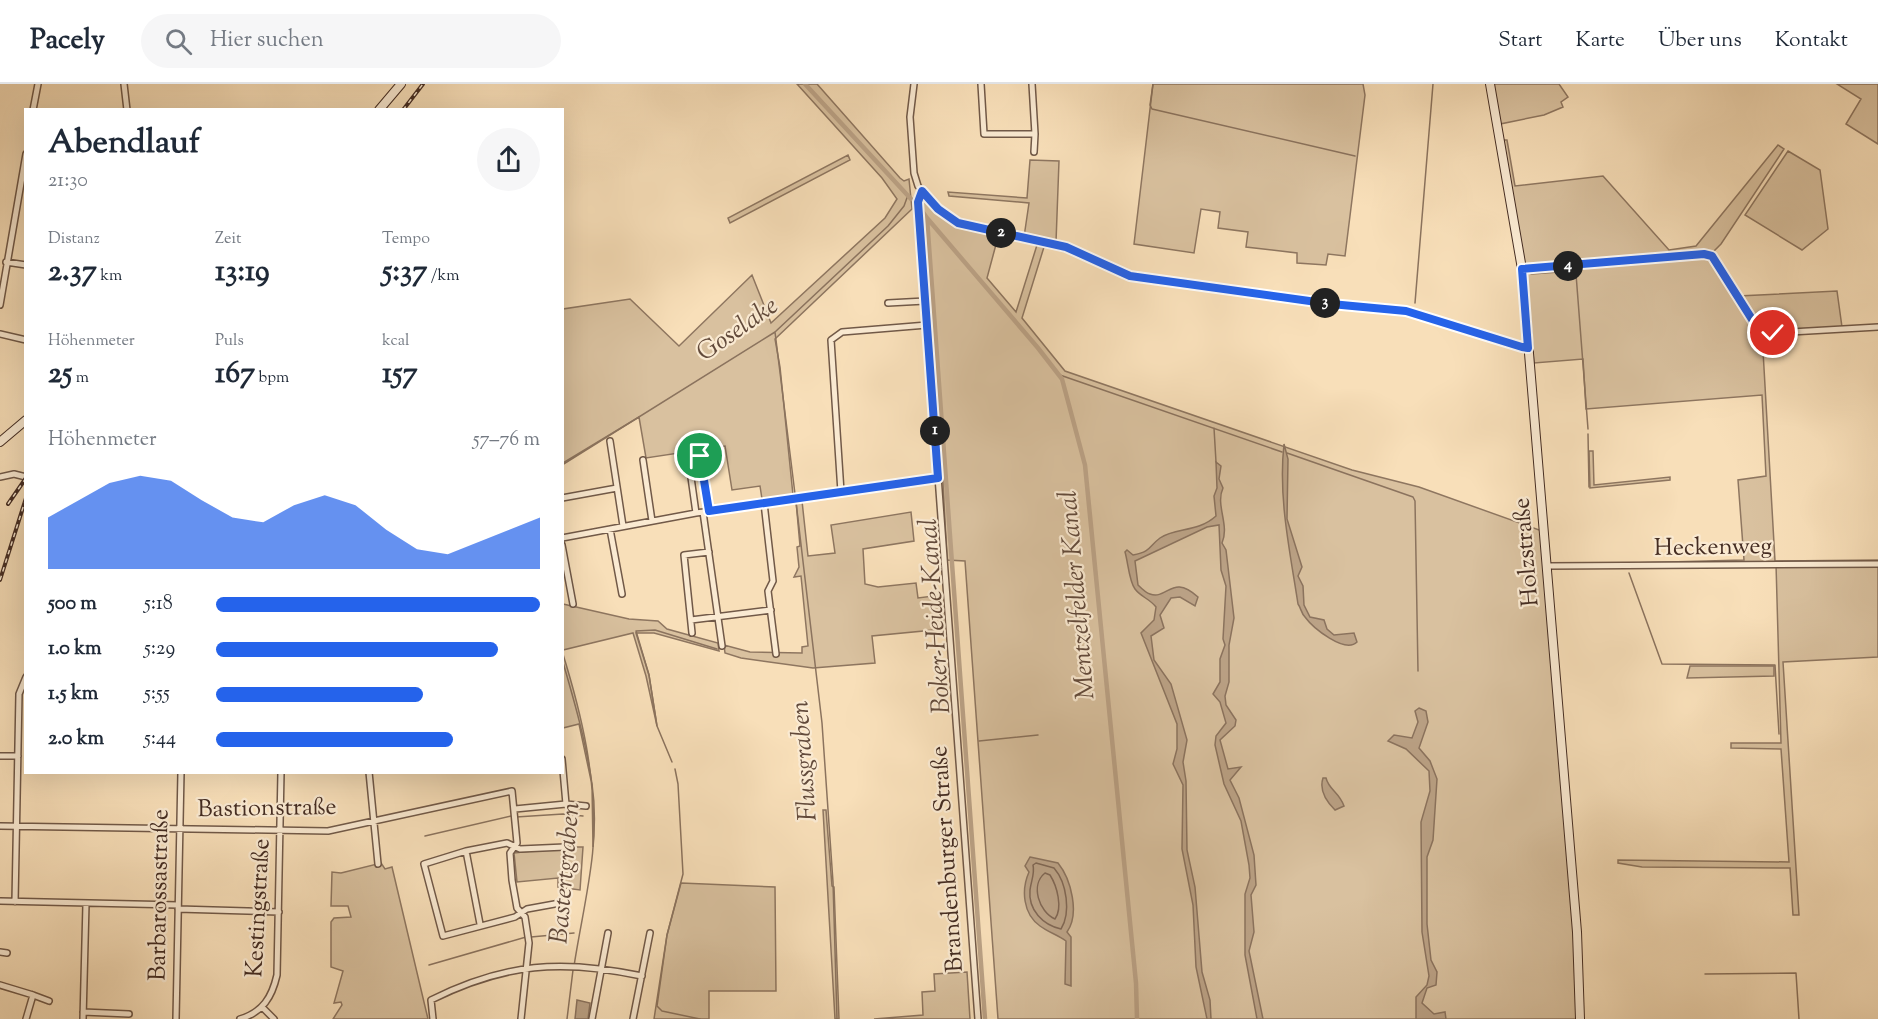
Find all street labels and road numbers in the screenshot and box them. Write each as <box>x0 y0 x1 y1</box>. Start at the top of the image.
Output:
street label: Holzstraße <box>1505 496 1549 608</box>
street label: Heckenweg <box>1654 530 1773 566</box>
street label: Brandenburger Straße <box>923 745 973 973</box>
street label: Bastionstraße <box>197 791 337 827</box>
street label: Barbarossastraße <box>142 809 178 981</box>
street label: Kestingstraße <box>238 838 280 978</box>

